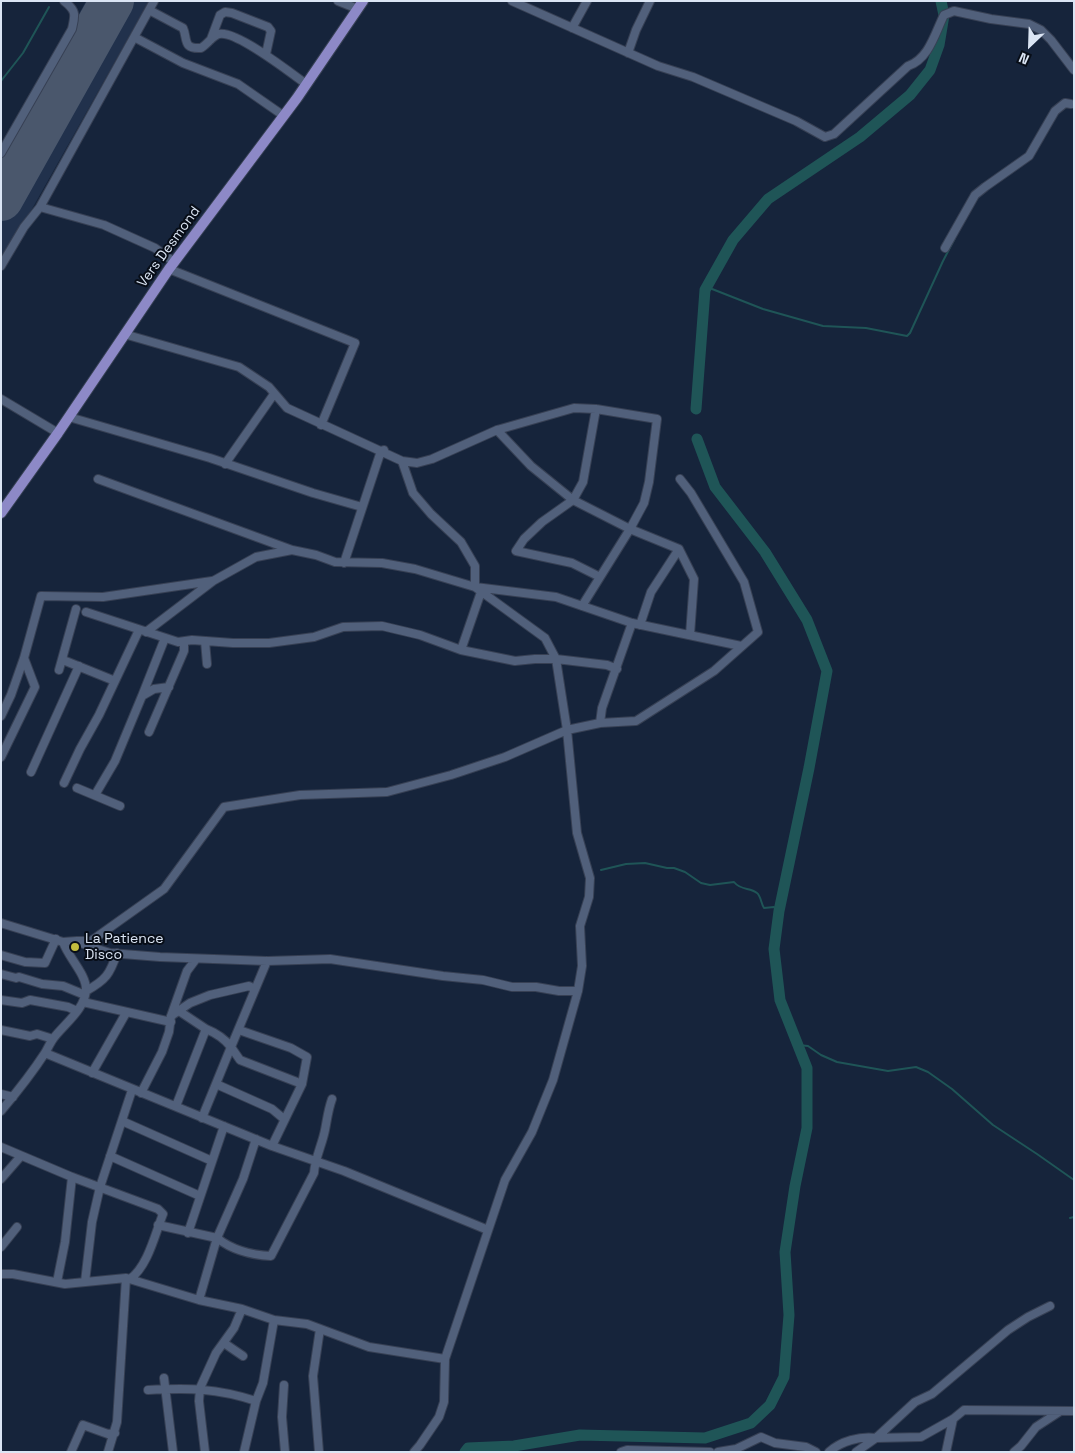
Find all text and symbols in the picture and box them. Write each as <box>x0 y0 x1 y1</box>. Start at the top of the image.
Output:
north arrow <box>1005 20 1055 70</box>
text: N <box>1016 49 1032 69</box>
street label: Vers Desmond <box>134 203 204 291</box>
place label: La Patience Disco <box>85 931 164 964</box>
marker: La Patience Disco <box>69 941 81 953</box>

